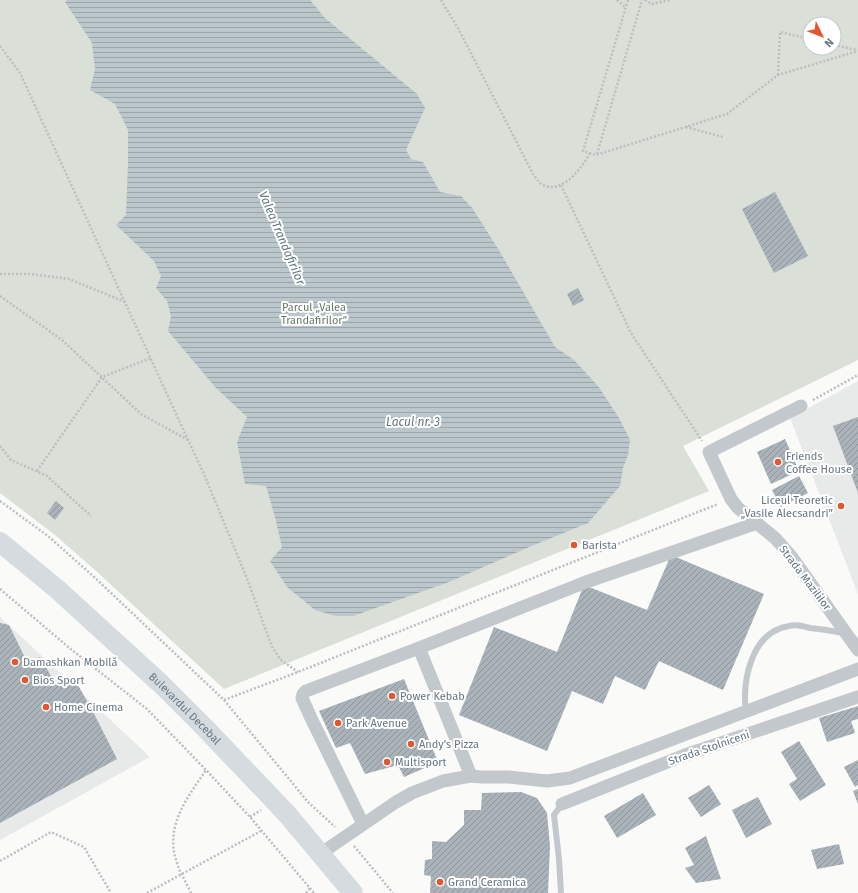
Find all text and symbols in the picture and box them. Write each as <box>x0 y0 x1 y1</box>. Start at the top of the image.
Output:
north arrow <box>802 16 842 56</box>
text: N <box>822 35 836 50</box>
water label: Valea Trandafirilor <box>256 189 308 287</box>
park label: Parcul „Valea Trandafirilor” <box>281 301 347 327</box>
water label: Lacul nr. 3 <box>386 415 440 429</box>
place label: Friends Coffee House <box>786 450 852 476</box>
marker: Friends Coffee House <box>773 457 783 467</box>
place label: Liceul Teoretic „Vasile Alecsandri” <box>741 494 833 520</box>
marker: Liceul Teoretic „Vasile Alecsandri” <box>836 501 846 511</box>
place label: Barista <box>582 539 617 552</box>
marker: Barista <box>569 540 579 550</box>
street label: Strada Mazililor <box>776 543 834 614</box>
place label: Damashkan Mobilă <box>23 656 117 669</box>
marker: Damashkan Mobilă <box>10 657 20 667</box>
street label: Bulevardul Decebal <box>146 670 224 747</box>
place label: Bios Sport <box>33 674 84 687</box>
marker: Bios Sport <box>20 675 30 685</box>
place label: Power Kebab <box>400 690 465 703</box>
marker: Power Kebab <box>387 691 397 701</box>
place label: Home Cinema <box>54 701 123 714</box>
marker: Home Cinema <box>41 702 51 712</box>
place label: Park Avenue <box>346 717 407 730</box>
marker: Park Avenue <box>333 718 343 728</box>
street label: Strada Stolniceni <box>667 728 751 768</box>
place label: Andy's Pizza <box>419 738 479 751</box>
marker: Andy's Pizza <box>406 739 416 749</box>
place label: Multisport <box>395 756 447 769</box>
marker: Multisport <box>382 757 392 767</box>
place label: Grand Ceramica <box>448 876 526 889</box>
marker: Grand Ceramica <box>435 877 445 887</box>

